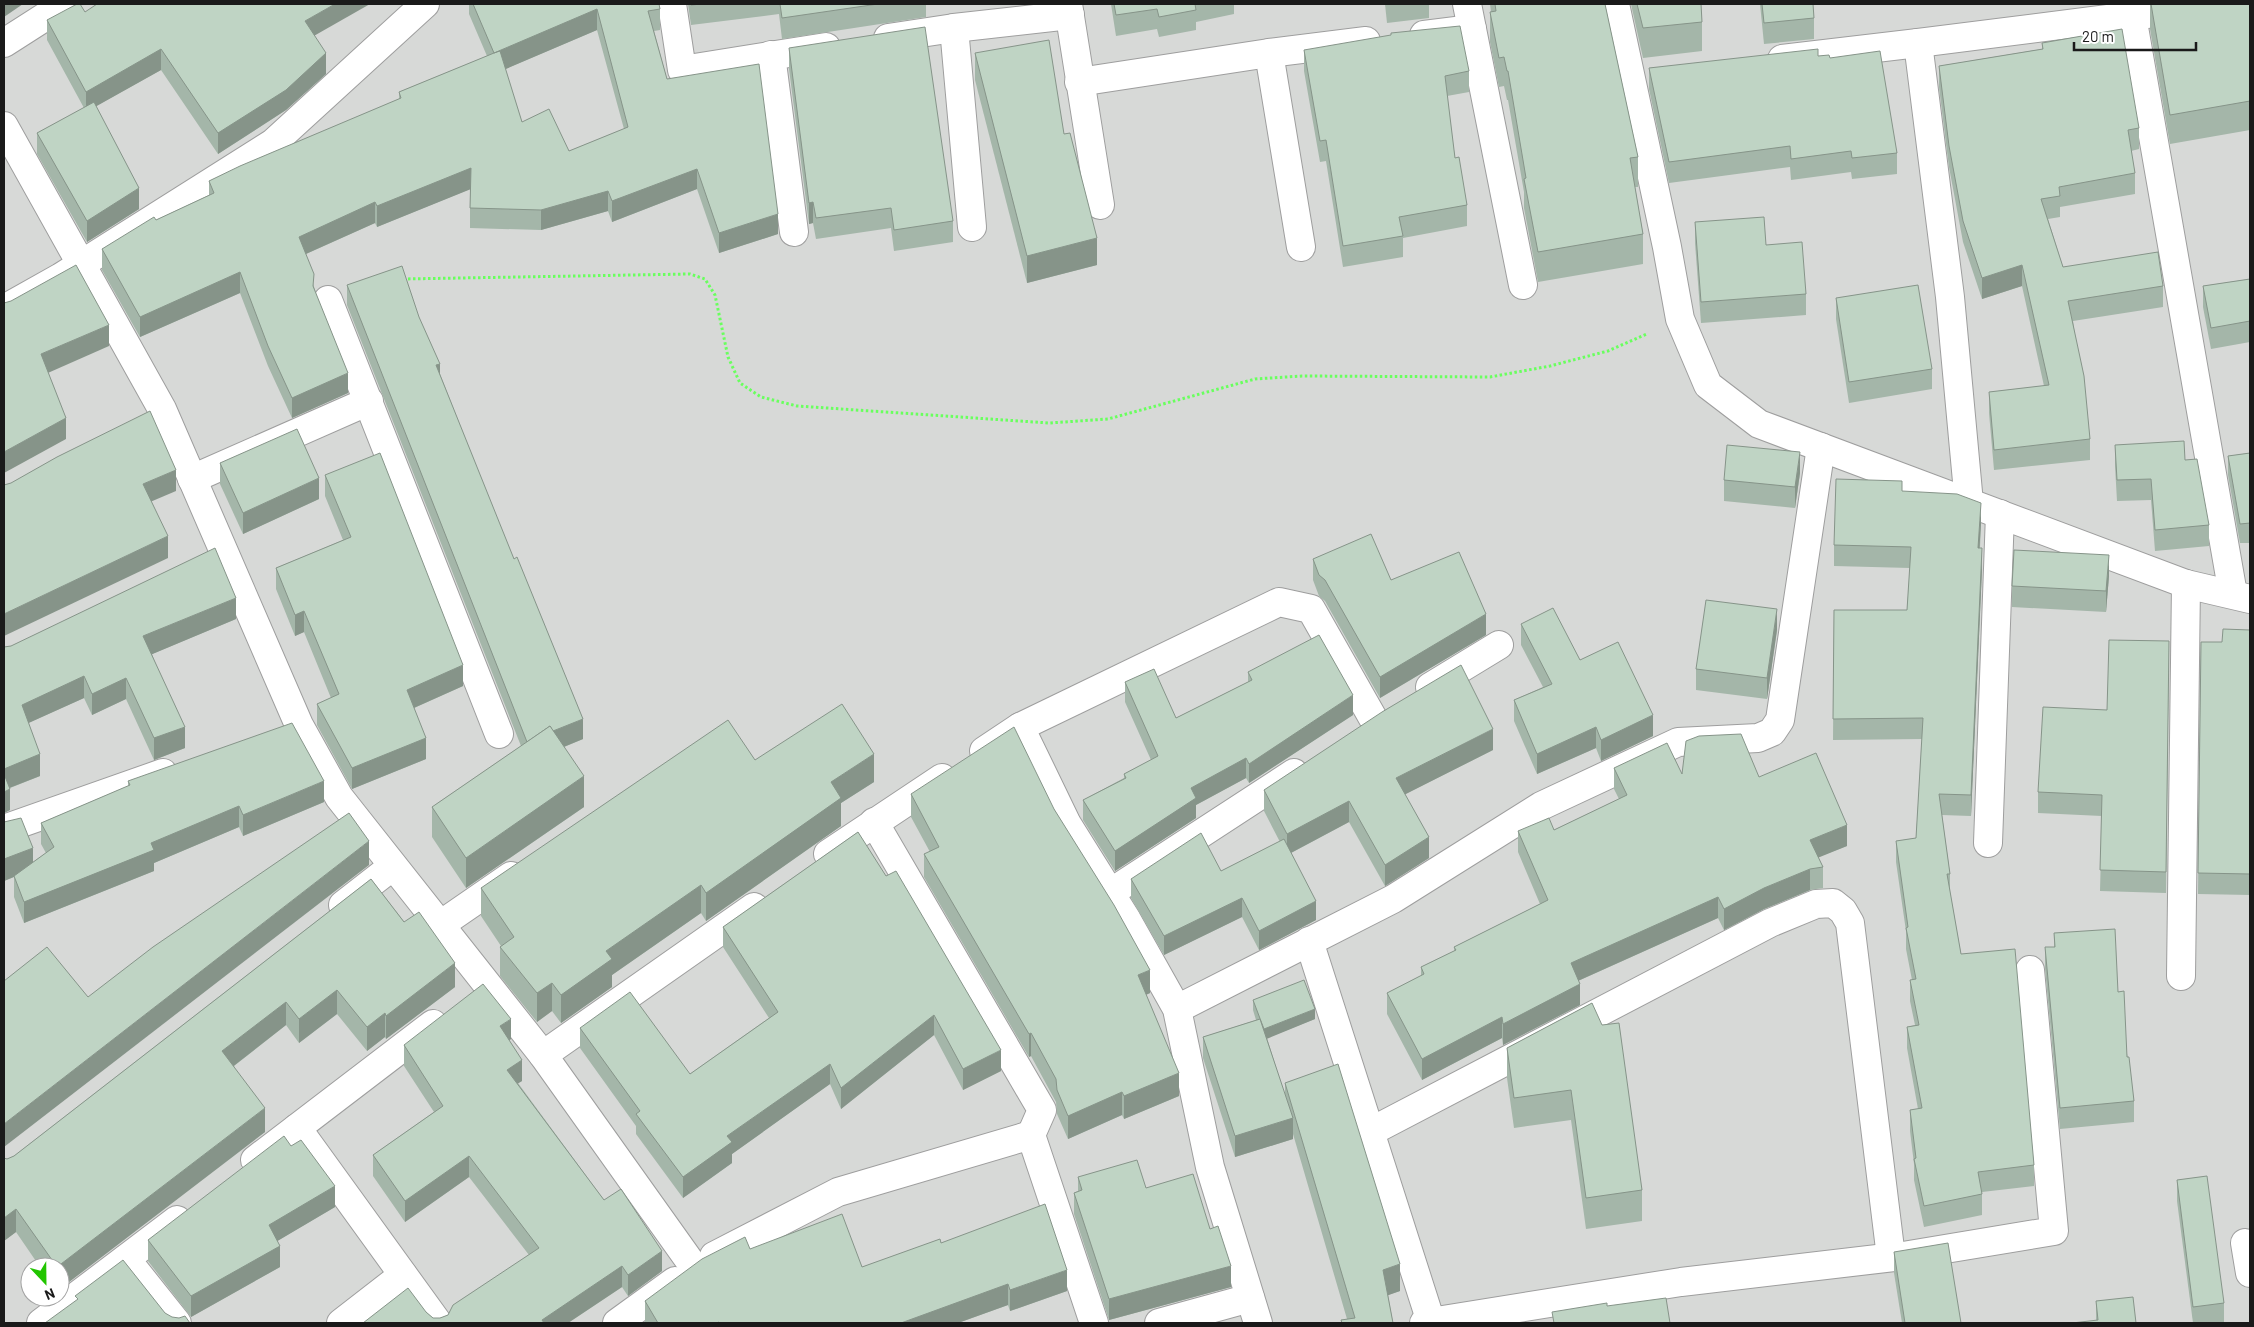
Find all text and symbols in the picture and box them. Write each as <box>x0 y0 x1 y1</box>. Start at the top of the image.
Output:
scale bar <box>2074 20 2196 52</box>
text: 20 m <box>2082 27 2114 45</box>
north arrow <box>20 1257 70 1307</box>
text: N <box>43 1285 58 1304</box>

